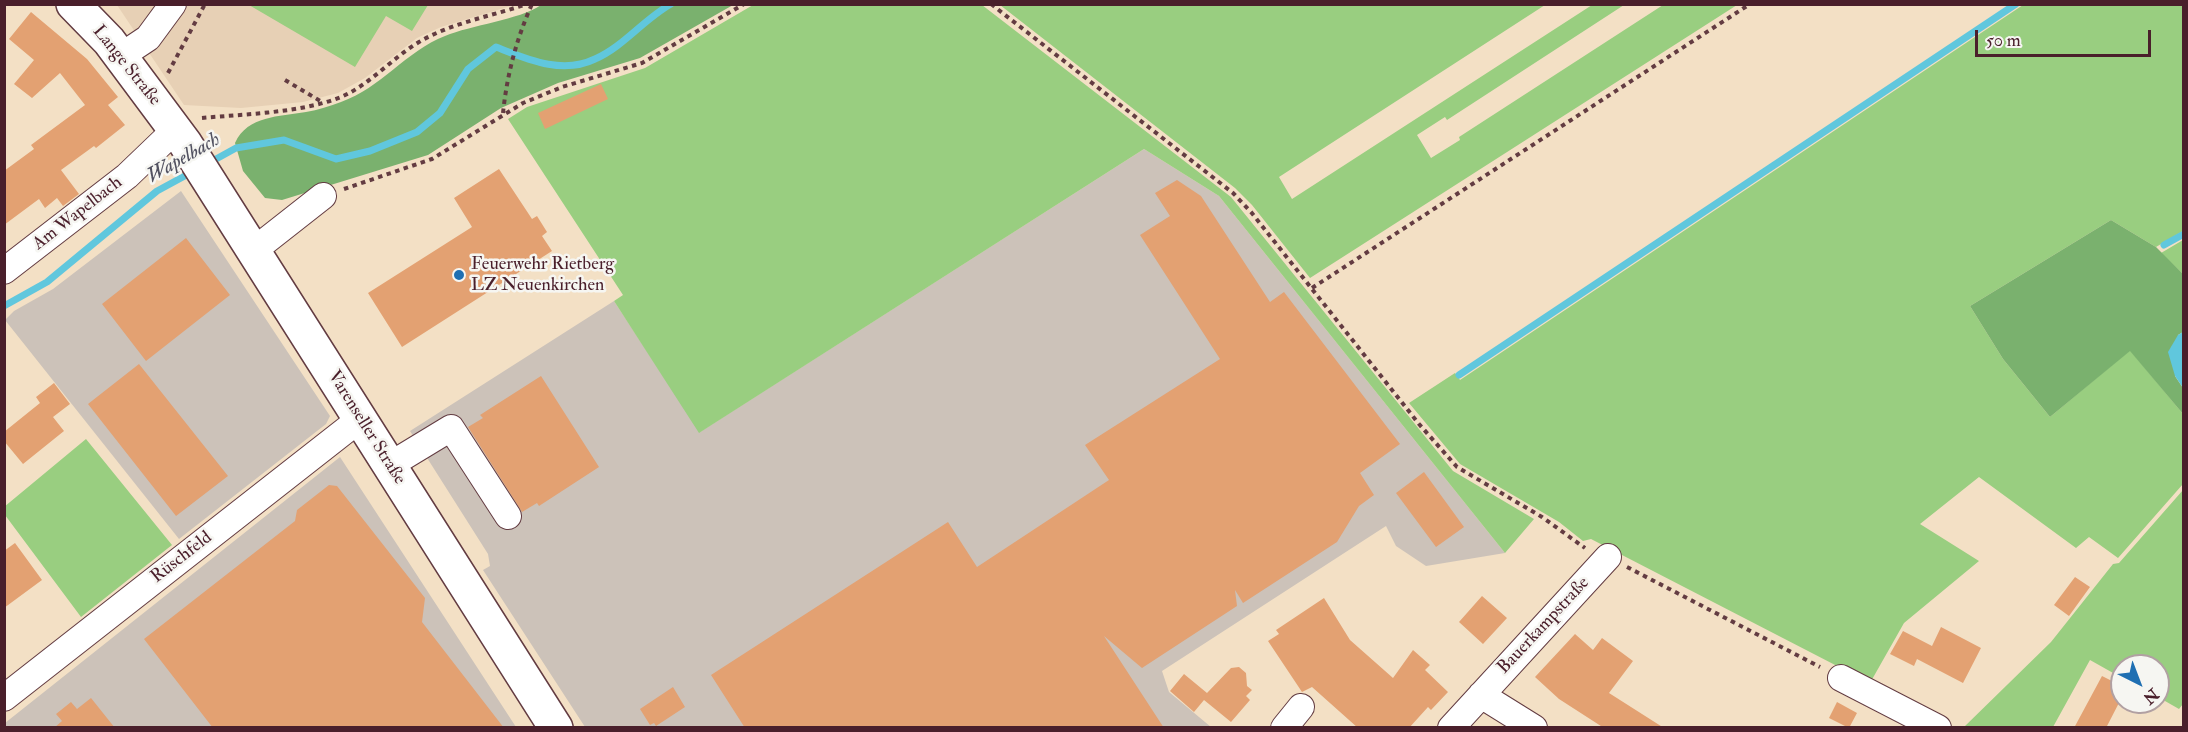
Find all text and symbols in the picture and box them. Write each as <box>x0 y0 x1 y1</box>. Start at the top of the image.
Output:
scale bar <box>1978 18 2154 56</box>
street label: Lange Straße <box>87 21 165 111</box>
text: 50 m <box>1986 29 2021 52</box>
water label: Wapelbach <box>143 128 225 190</box>
street label: Am Wapelbach <box>29 172 127 256</box>
place label: Feuerwehr Rietberg LZ Neuenkirchen <box>471 254 614 296</box>
marker: Feuerwehr Rietberg LZ Neuenkirchen <box>452 268 466 282</box>
street label: Varenseller Straße <box>322 367 410 489</box>
street label: Rüschfeld <box>147 527 217 589</box>
street label: Bauerkampstraße <box>1494 573 1594 679</box>
north arrow <box>2110 654 2170 714</box>
text: N <box>2139 684 2163 708</box>

